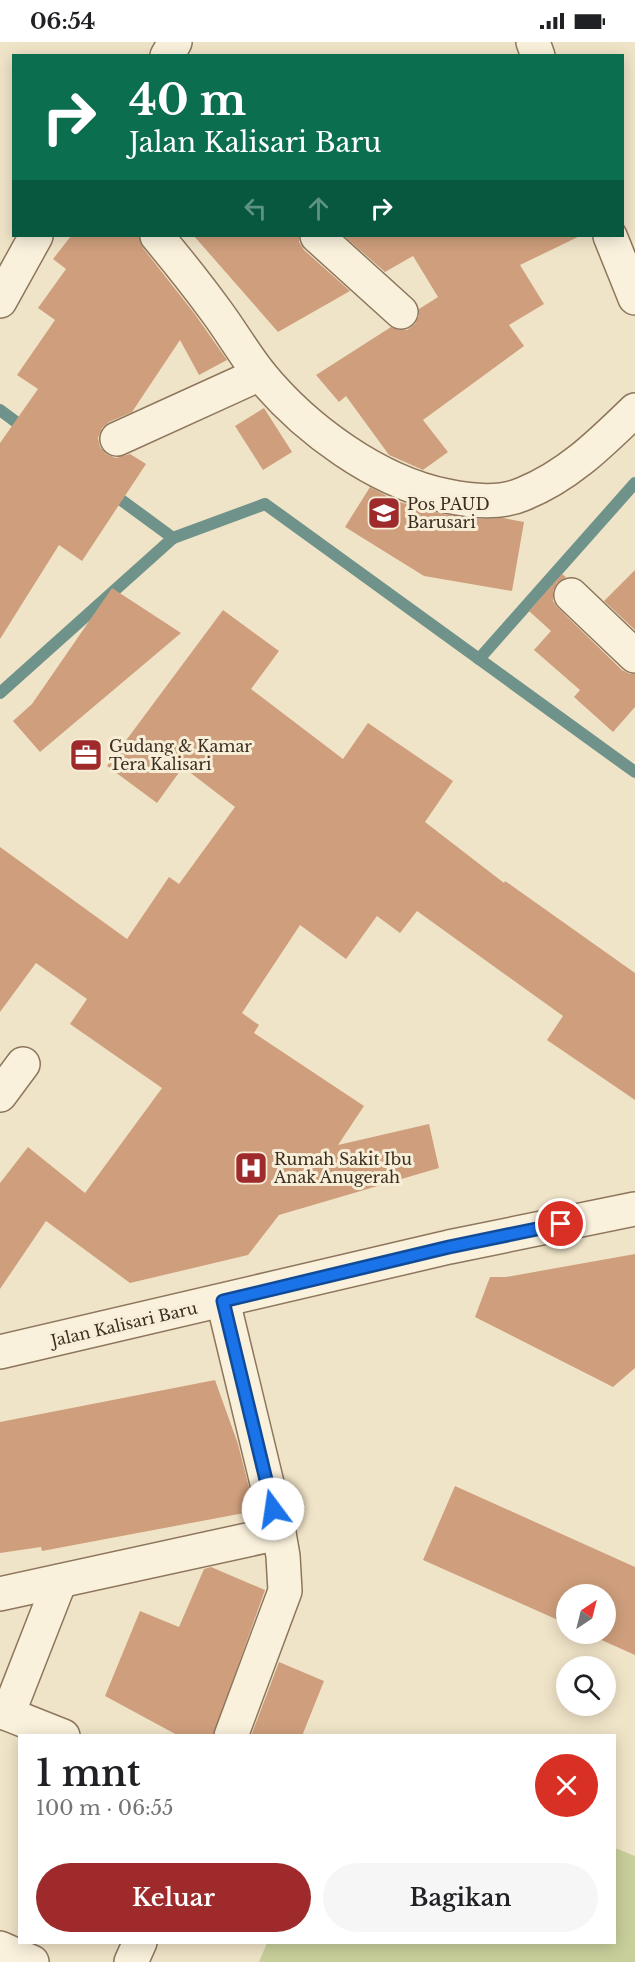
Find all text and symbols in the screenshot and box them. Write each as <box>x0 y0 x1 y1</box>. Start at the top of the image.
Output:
text: 06:54 <box>30 8 95 35</box>
text: 40 m <box>129 74 246 126</box>
icon: right <box>30 78 108 156</box>
text: Jalan Kalisari Baru <box>129 126 381 159</box>
icon: left <box>239 192 272 225</box>
icon: ahead <box>302 192 335 225</box>
icon: right <box>365 192 398 225</box>
place label: Pos PAUD Barusari <box>407 494 490 532</box>
school or university icon: Pos PAUD Barusari <box>366 495 402 531</box>
place label: Gudang & Kamar Tera Kalisari <box>109 736 252 774</box>
office icon: Gudang & Kamar Tera Kalisari <box>68 737 104 773</box>
place label: Rumah Sakit Ibu Anak Anugerah <box>273 1149 412 1187</box>
hospital icon: Rumah Sakit Ibu Anak Anugerah <box>233 1150 269 1186</box>
pin <box>535 1198 586 1249</box>
icon: arrive <box>544 1207 577 1240</box>
street label: Jalan Kalisari Baru <box>47 1297 199 1351</box>
position arrow <box>241 1477 305 1541</box>
north arrow <box>556 1584 616 1644</box>
map controls <box>556 1584 616 1716</box>
button: search <box>556 1656 616 1716</box>
text: 1 mnt <box>36 1751 141 1796</box>
button: close <box>535 1754 598 1817</box>
text: 100 m · 06:55 <box>36 1796 173 1820</box>
button: Keluar <box>36 1863 311 1932</box>
button: Bagikan <box>323 1863 598 1932</box>

